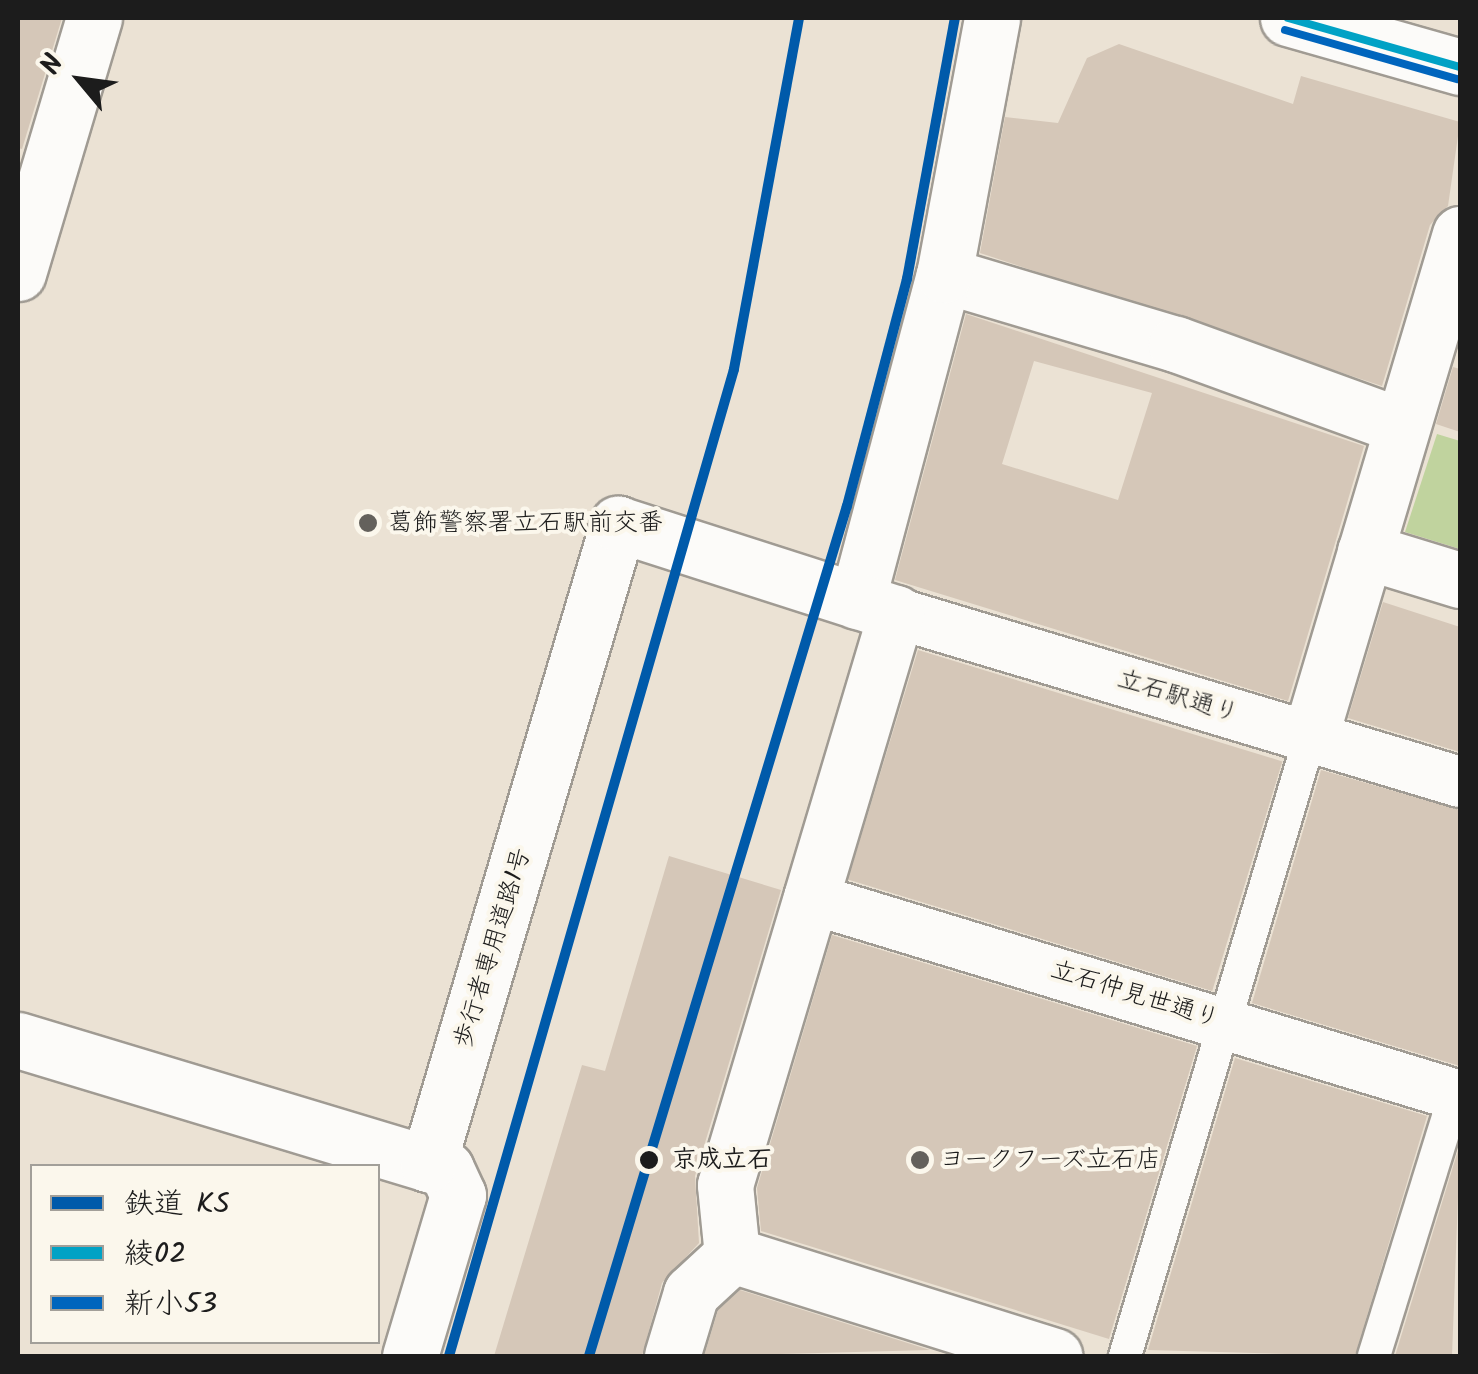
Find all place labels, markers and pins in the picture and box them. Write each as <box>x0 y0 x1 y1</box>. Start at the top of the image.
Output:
place label: 葛飾警察署立石駅前交番 <box>388 508 663 538</box>
marker: 葛飾警察署立石駅前交番 <box>357 512 379 534</box>
place label: 京成立石 <box>672 1145 772 1175</box>
place label: ヨークフーズ立石店 <box>940 1145 1163 1175</box>
marker: 京成立石 <box>636 1147 662 1173</box>
marker: ヨークフーズ立石店 <box>909 1149 931 1171</box>

